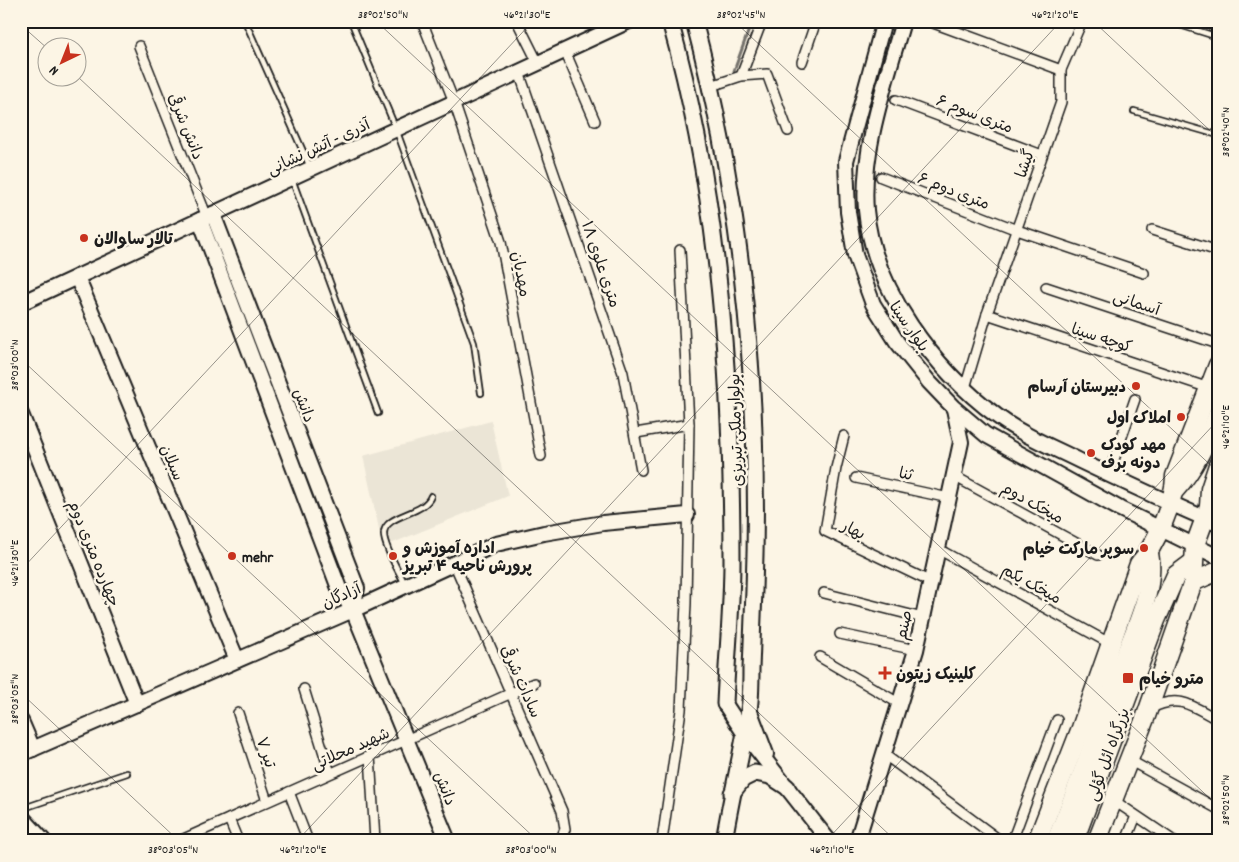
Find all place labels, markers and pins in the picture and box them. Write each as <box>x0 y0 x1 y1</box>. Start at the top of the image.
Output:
place label: تالار ساوالان <box>94 229 174 252</box>
marker: تالار ساوالان <box>78 232 90 244</box>
place label: دبیرستان آرسام <box>1028 377 1126 400</box>
marker: دبیرستان آرسام <box>1130 380 1142 392</box>
place label: املاک اول <box>1107 408 1171 431</box>
marker: املاک اول <box>1175 411 1187 423</box>
place label: مهد کودک دونه برف <box>1101 435 1166 476</box>
marker: مهد کودک دونه برف <box>1085 447 1097 459</box>
place label: اداره آموزش و پرورش ناحیه ۴ تبریز <box>401 538 532 579</box>
place label: سوپر مارکت خیام <box>1023 539 1134 562</box>
marker: سوپر مارکت خیام <box>1138 542 1150 554</box>
place label: mehr <box>242 547 274 570</box>
marker: mehr <box>226 550 238 562</box>
marker: اداره آموزش و پرورش ناحیه ۴ تبریز <box>387 550 399 562</box>
place label: کلینیک زیتون <box>896 664 976 687</box>
marker: کلینیک زیتون <box>878 666 892 680</box>
place label: مترو خیام <box>1139 669 1204 692</box>
marker: مترو خیام <box>1121 671 1135 685</box>

